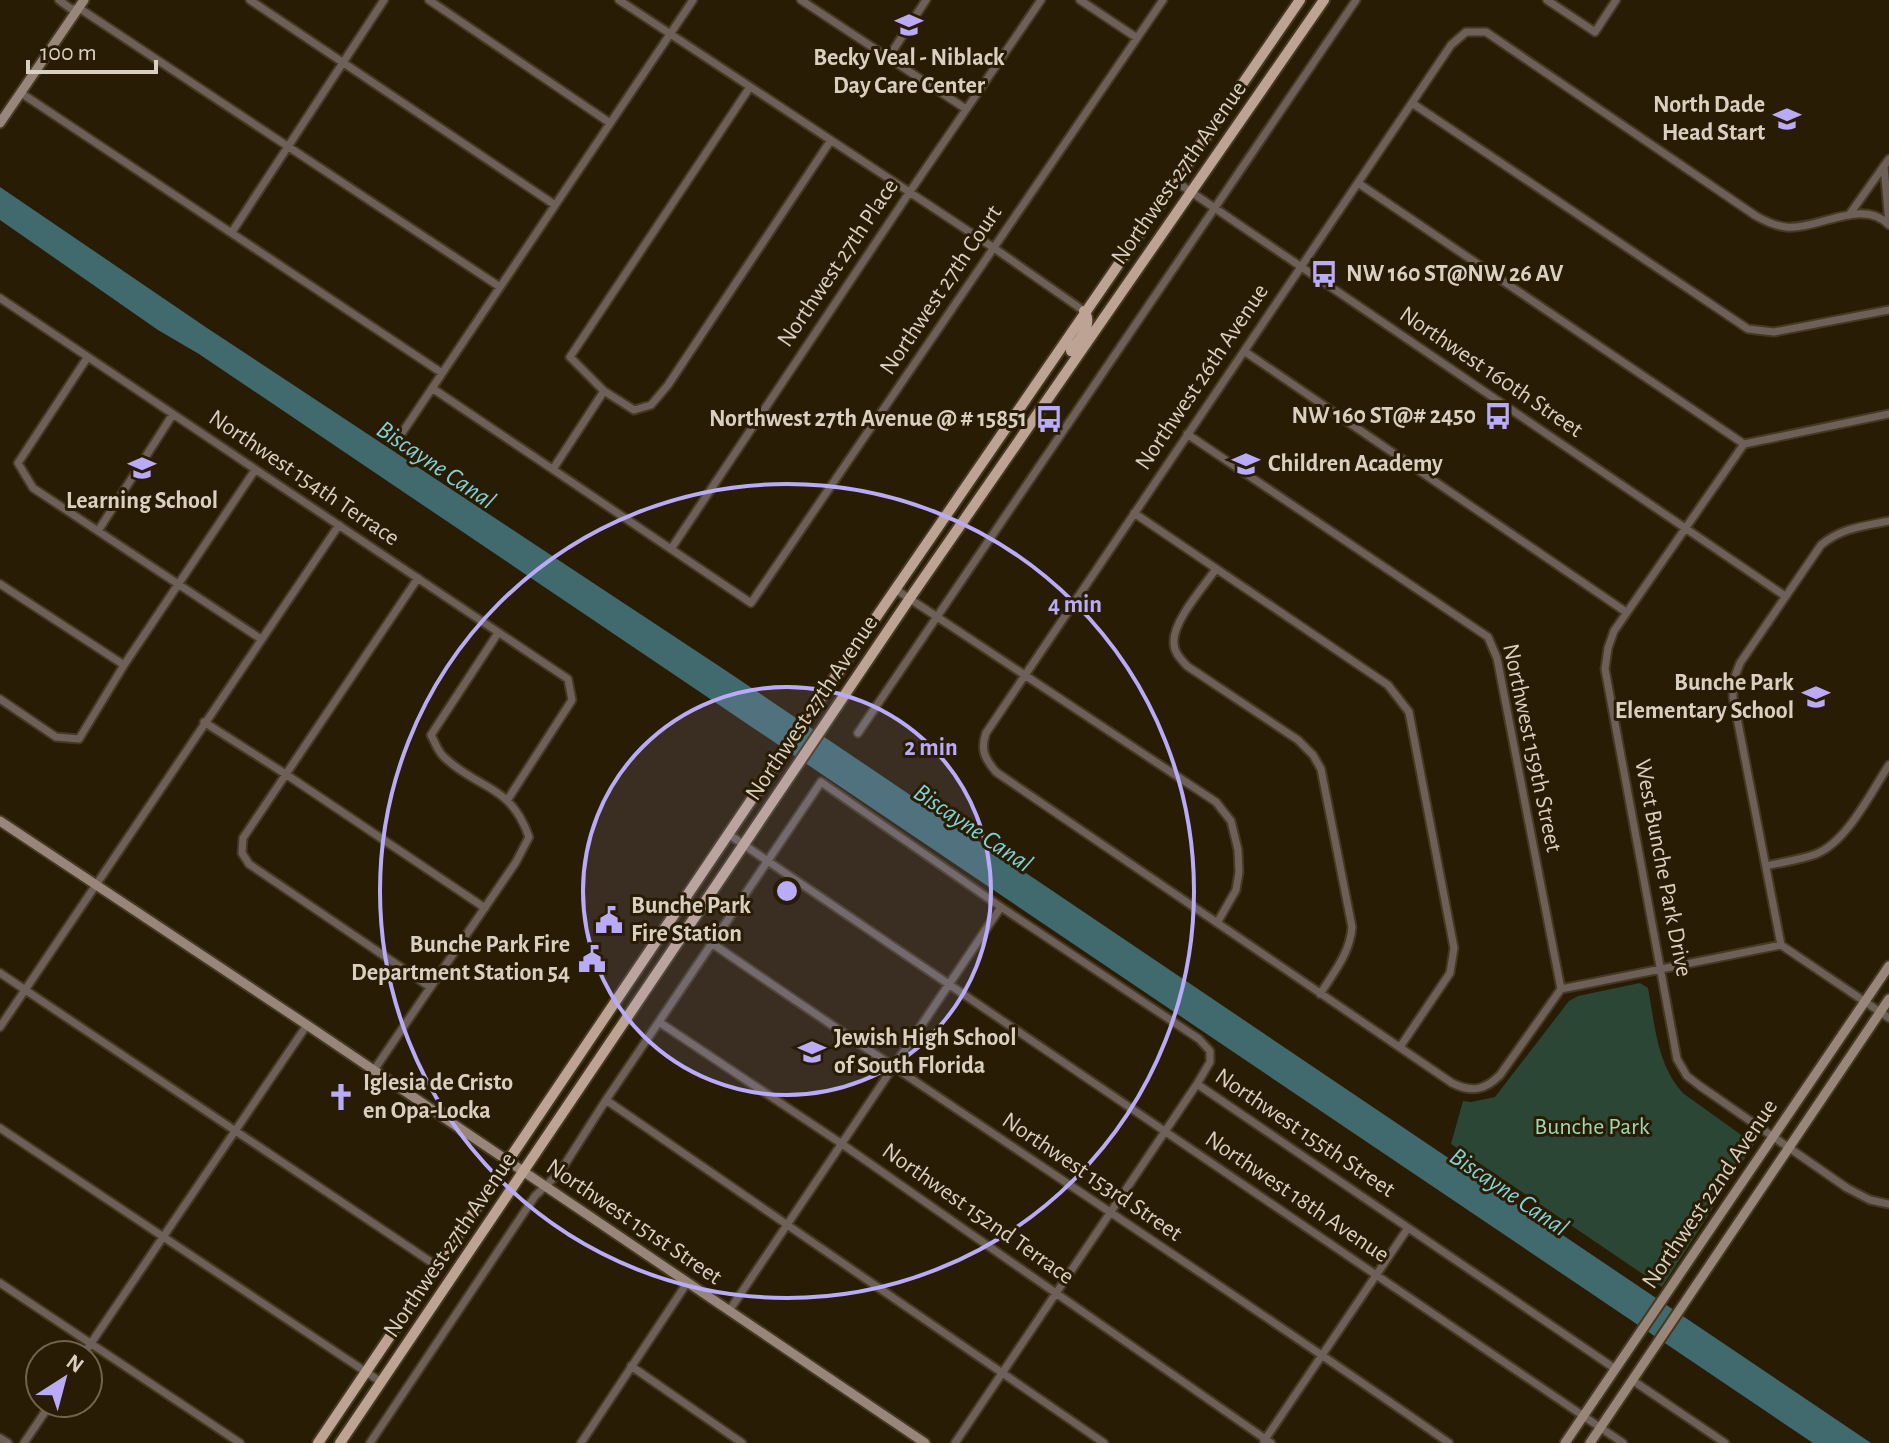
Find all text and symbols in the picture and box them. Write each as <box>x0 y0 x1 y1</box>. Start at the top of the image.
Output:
school or university icon: Becky Veal - Niblack Day Care Center <box>894 10 924 40</box>
scale bar <box>28 24 156 74</box>
text: 100 m <box>40 41 97 65</box>
place label: Becky Veal - Niblack Day Care Center <box>813 46 1005 98</box>
street label: Northwest 27th Avenue <box>1107 77 1251 269</box>
place label: North Dade Head Start <box>1653 93 1765 145</box>
school or university icon: North Dade Head Start <box>1772 104 1802 134</box>
street label: Northwest 27th Place <box>773 175 903 351</box>
street label: Northwest 27th Court <box>876 201 1007 379</box>
bus stop icon: NW 160 ST@NW 26 AV <box>1309 259 1339 289</box>
place label: NW 160 ST@NW 26 AV <box>1346 262 1564 286</box>
street label: Northwest 26th Avenue <box>1131 280 1273 474</box>
street label: Northwest 160th Street <box>1395 302 1587 442</box>
bus stop icon: NW 160 ST@# 2450 <box>1483 401 1513 431</box>
bus stop icon: Northwest 27th Avenue @ # 15851 <box>1034 404 1064 434</box>
place label: NW 160 ST@# 2450 <box>1292 404 1476 428</box>
street label: Northwest 154th Terrace <box>204 405 404 551</box>
place label: Northwest 27th Avenue @ # 15851 <box>709 407 1027 431</box>
water label: Biscayne Canal <box>372 416 500 514</box>
school or university icon: Children Academy <box>1231 449 1261 479</box>
place label: Children Academy <box>1268 452 1443 476</box>
school or university icon: Learning School <box>127 453 157 483</box>
place label: Learning School <box>66 489 218 513</box>
text: 4 min <box>1048 593 1102 617</box>
street label: Northwest 27th Avenue <box>741 611 883 805</box>
street label: Northwest 159th Street <box>1498 642 1566 855</box>
place label: Bunche Park Elementary School <box>1615 671 1794 723</box>
school or university icon: Bunche Park Elementary School <box>1801 682 1831 712</box>
text: 2 min <box>904 736 958 760</box>
street label: West Bunche Park Drive <box>1630 757 1696 979</box>
water label: Biscayne Canal <box>909 779 1037 877</box>
centre of rings <box>773 877 801 905</box>
place label: Bunche Park Fire Station <box>631 894 751 946</box>
public building icon: Bunche Park Fire Station <box>594 905 624 935</box>
place label: Bunche Park Fire Department Station 54 <box>351 933 570 985</box>
public building icon: Bunche Park Fire Department Station 54 <box>577 944 607 974</box>
place label: Jewish High School of South Florida <box>834 1026 1016 1078</box>
school or university icon: Jewish High School of South Florida <box>797 1037 827 1067</box>
street label: Northwest 155th Street <box>1211 1064 1400 1202</box>
place label: Iglesia de Cristo en Opa-Locka <box>363 1071 513 1123</box>
church icon: Iglesia de Cristo en Opa-Locka <box>326 1082 356 1112</box>
street label: Northwest 22nd Avenue <box>1638 1095 1782 1293</box>
street label: Northwest 153rd Street <box>998 1108 1186 1246</box>
park label: Bunche Park <box>1534 1115 1650 1139</box>
street label: Northwest 18th Avenue <box>1201 1127 1393 1267</box>
street label: Northwest 152nd Terrace <box>878 1139 1078 1289</box>
water label: Biscayne Canal <box>1445 1143 1573 1241</box>
street label: Northwest 27th Avenue <box>379 1148 521 1342</box>
street label: Northwest 151st Street <box>542 1155 726 1290</box>
north arrow <box>24 1339 104 1419</box>
text: N <box>63 1350 88 1377</box>

